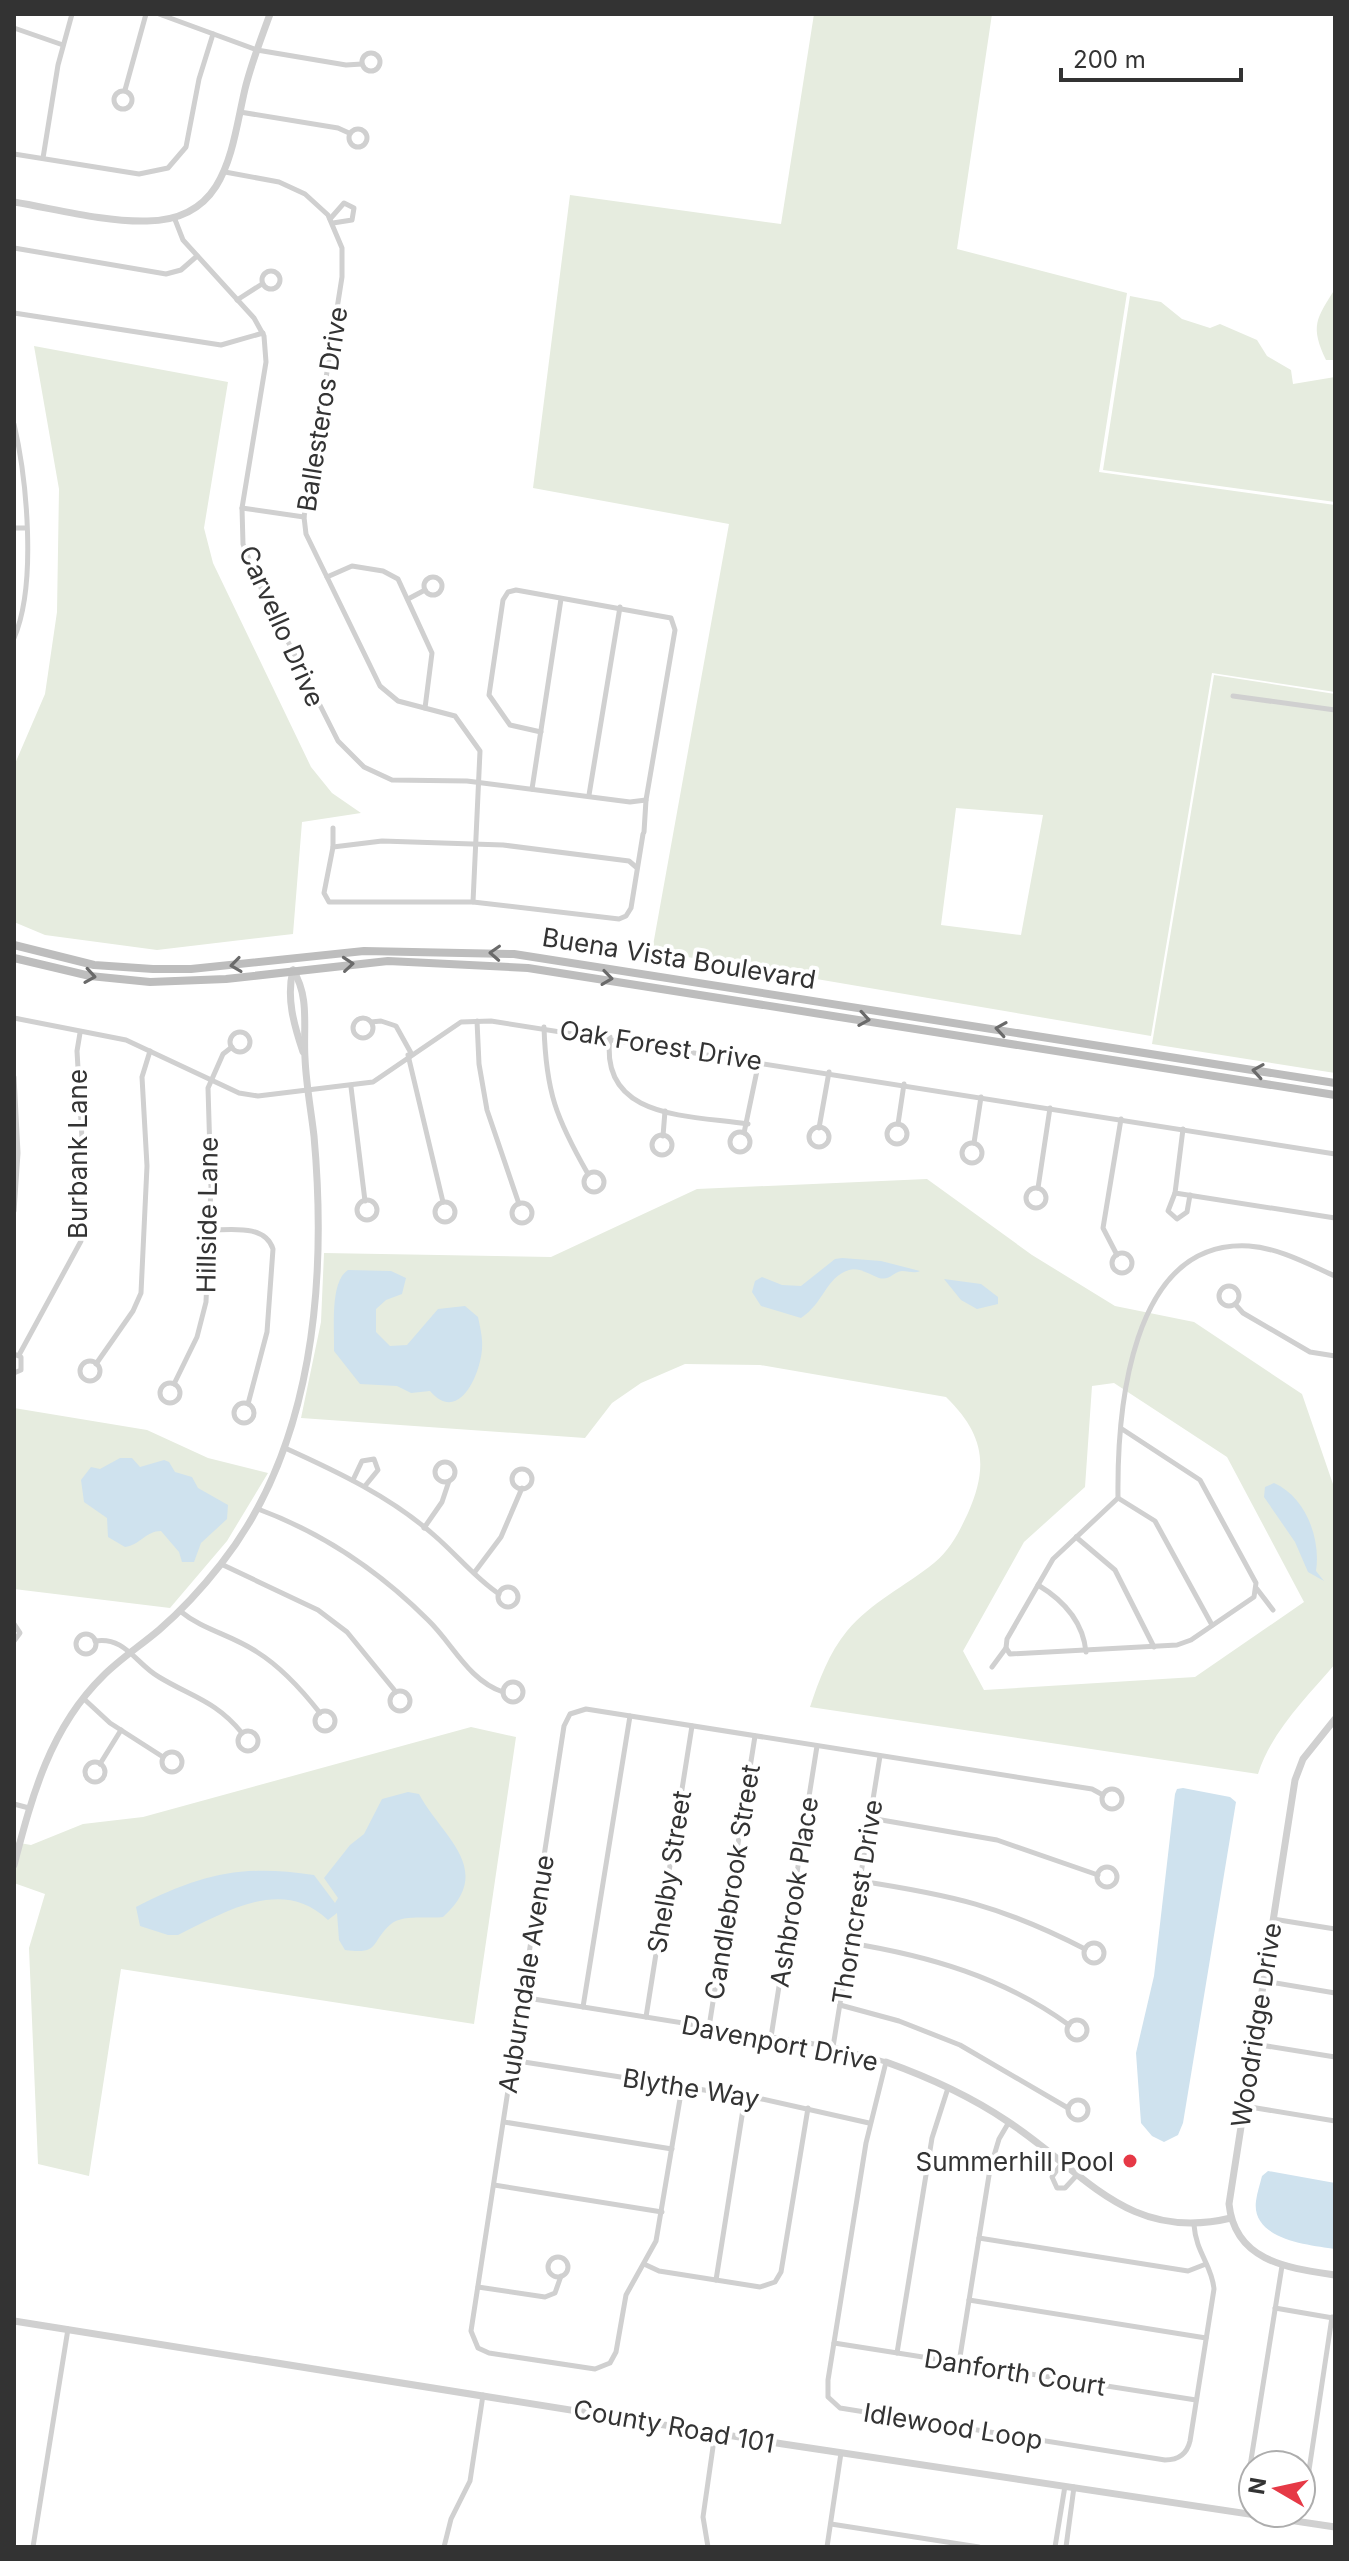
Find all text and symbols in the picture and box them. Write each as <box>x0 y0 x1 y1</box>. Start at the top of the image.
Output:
scale bar <box>1061 32 1241 82</box>
text: 200 m <box>1073 45 1146 74</box>
street label: Ballesteros Drive <box>290 304 354 514</box>
street label: Carvello Drive <box>233 541 331 711</box>
street label: Buena Vista Boulevard <box>540 921 818 995</box>
one-way arrow <box>488 944 501 961</box>
one-way arrow <box>229 956 243 973</box>
one-way arrow <box>342 956 355 973</box>
one-way arrow <box>83 966 97 983</box>
one-way arrow <box>601 969 614 986</box>
one-way arrow <box>857 1010 871 1027</box>
street label: Oak Forest Drive <box>558 1014 764 1076</box>
one-way arrow <box>994 1021 1008 1038</box>
one-way arrow <box>1251 1063 1265 1080</box>
street label: Burbank Lane <box>62 1069 93 1239</box>
street label: Hillside Lane <box>190 1137 224 1293</box>
street label: Candlebrook Street <box>698 1762 766 2002</box>
street label: Shelby Street <box>641 1788 697 1956</box>
street label: Ashbrook Place <box>764 1794 824 1990</box>
street label: Thorncrest Drive <box>826 1797 888 2007</box>
street label: Auburndale Avenue <box>492 1853 560 2095</box>
street label: Woodridge Drive <box>1225 1920 1287 2130</box>
street label: Davenport Drive <box>679 2009 881 2077</box>
street label: Blythe Way <box>620 2062 762 2114</box>
place label: Summerhill Pool <box>916 2146 1114 2177</box>
marker: Summerhill Pool <box>1121 2152 1139 2170</box>
street label: Danforth Court <box>922 2342 1108 2402</box>
street label: County Road 101 <box>571 2393 777 2459</box>
street label: Idlewood Loop <box>861 2397 1045 2455</box>
north arrow <box>1237 2449 1317 2529</box>
text: N <box>1243 2476 1271 2496</box>

